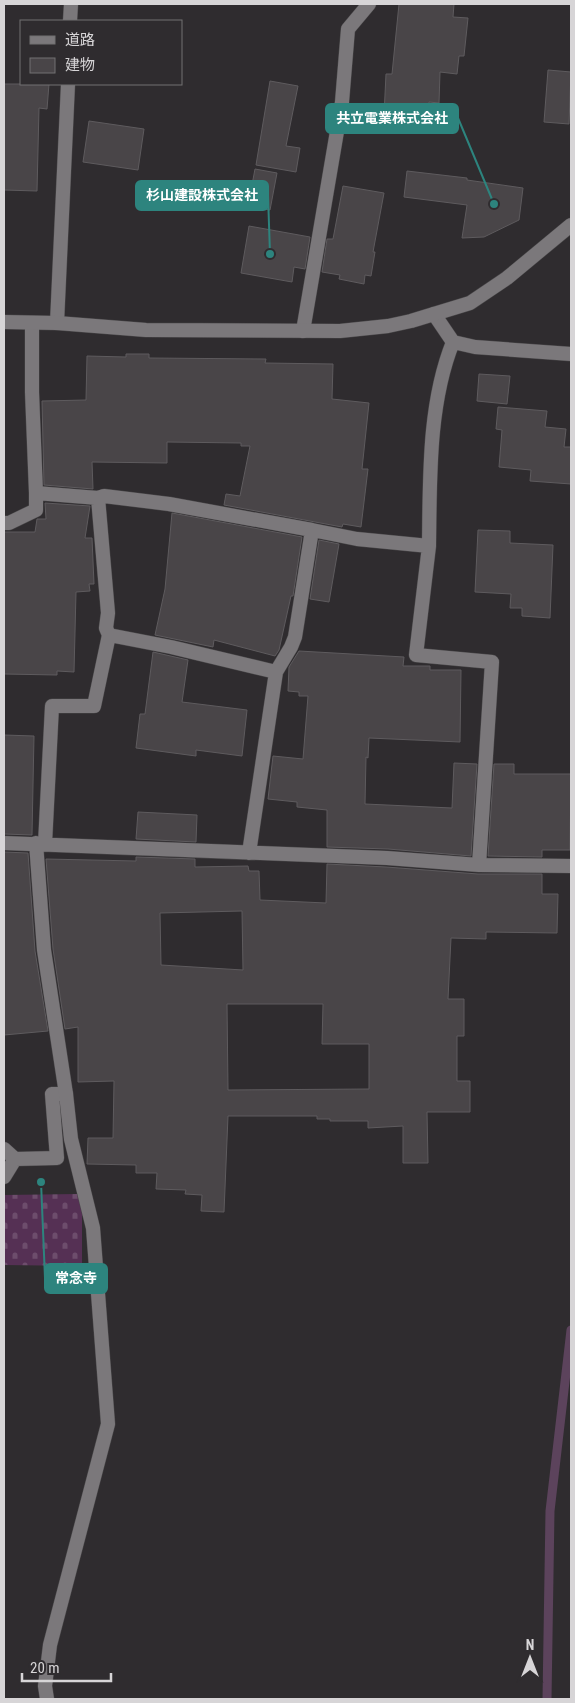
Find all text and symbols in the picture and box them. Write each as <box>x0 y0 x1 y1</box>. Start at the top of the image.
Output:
legend <box>20 20 182 85</box>
text: 道路 <box>65 31 95 49</box>
text: 建物 <box>65 56 95 74</box>
callout: 共立電業株式会社 <box>326 104 458 133</box>
text: 共立電業株式会社 <box>336 110 448 126</box>
callout: 杉山建設株式会社 <box>136 181 268 210</box>
text: 杉山建設株式会社 <box>146 187 258 203</box>
callout: 常念寺 <box>45 1264 107 1293</box>
text: 常念寺 <box>55 1270 97 1286</box>
north arrow <box>505 1633 555 1683</box>
text: N <box>526 1637 534 1653</box>
scale bar <box>22 1650 111 1682</box>
text: 20 m <box>30 1659 60 1677</box>

